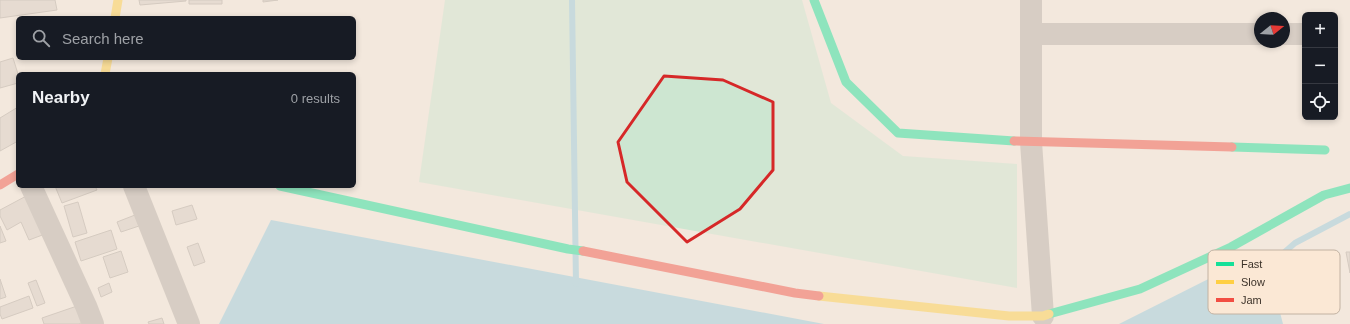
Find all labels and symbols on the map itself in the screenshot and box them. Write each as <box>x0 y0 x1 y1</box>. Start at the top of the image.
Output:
north arrow <box>1254 12 1290 48</box>
legend <box>1208 250 1340 314</box>
text: Fast <box>1241 258 1262 270</box>
text: Slow <box>1241 276 1265 288</box>
text: Jam <box>1241 294 1262 306</box>

